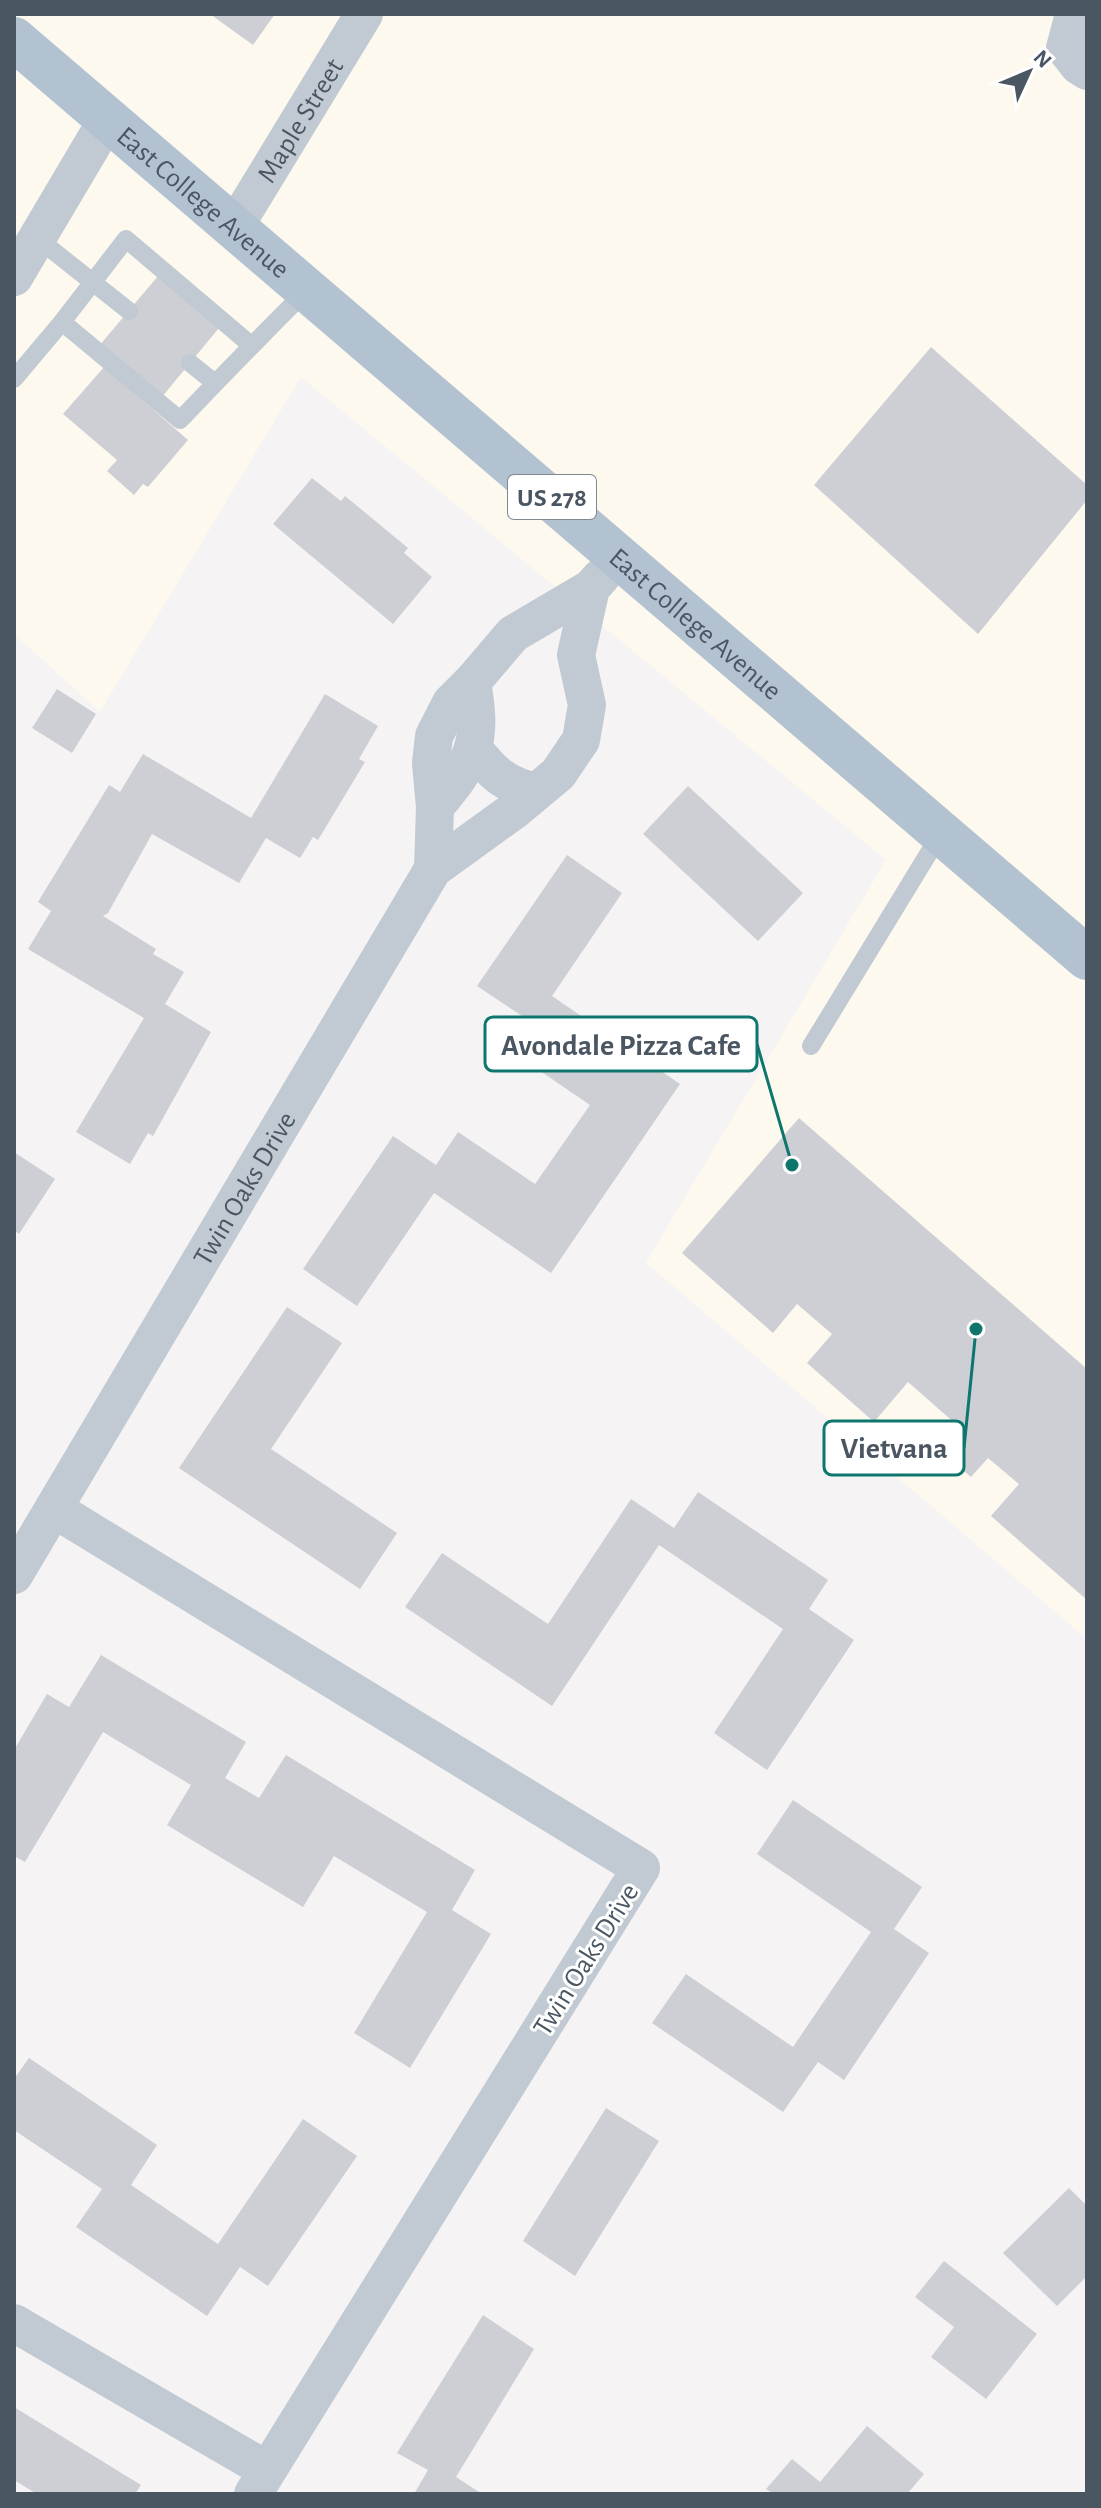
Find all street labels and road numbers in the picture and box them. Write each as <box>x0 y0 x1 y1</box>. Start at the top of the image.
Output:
street label: Maple Street <box>253 54 349 188</box>
street label: East College Avenue <box>111 122 294 284</box>
road number: US 278 <box>508 475 596 519</box>
street label: East College Avenue <box>603 543 786 706</box>
street label: Twin Oaks Drive <box>189 1107 302 1271</box>
street label: Twin Oaks Drive <box>529 1879 644 2041</box>

